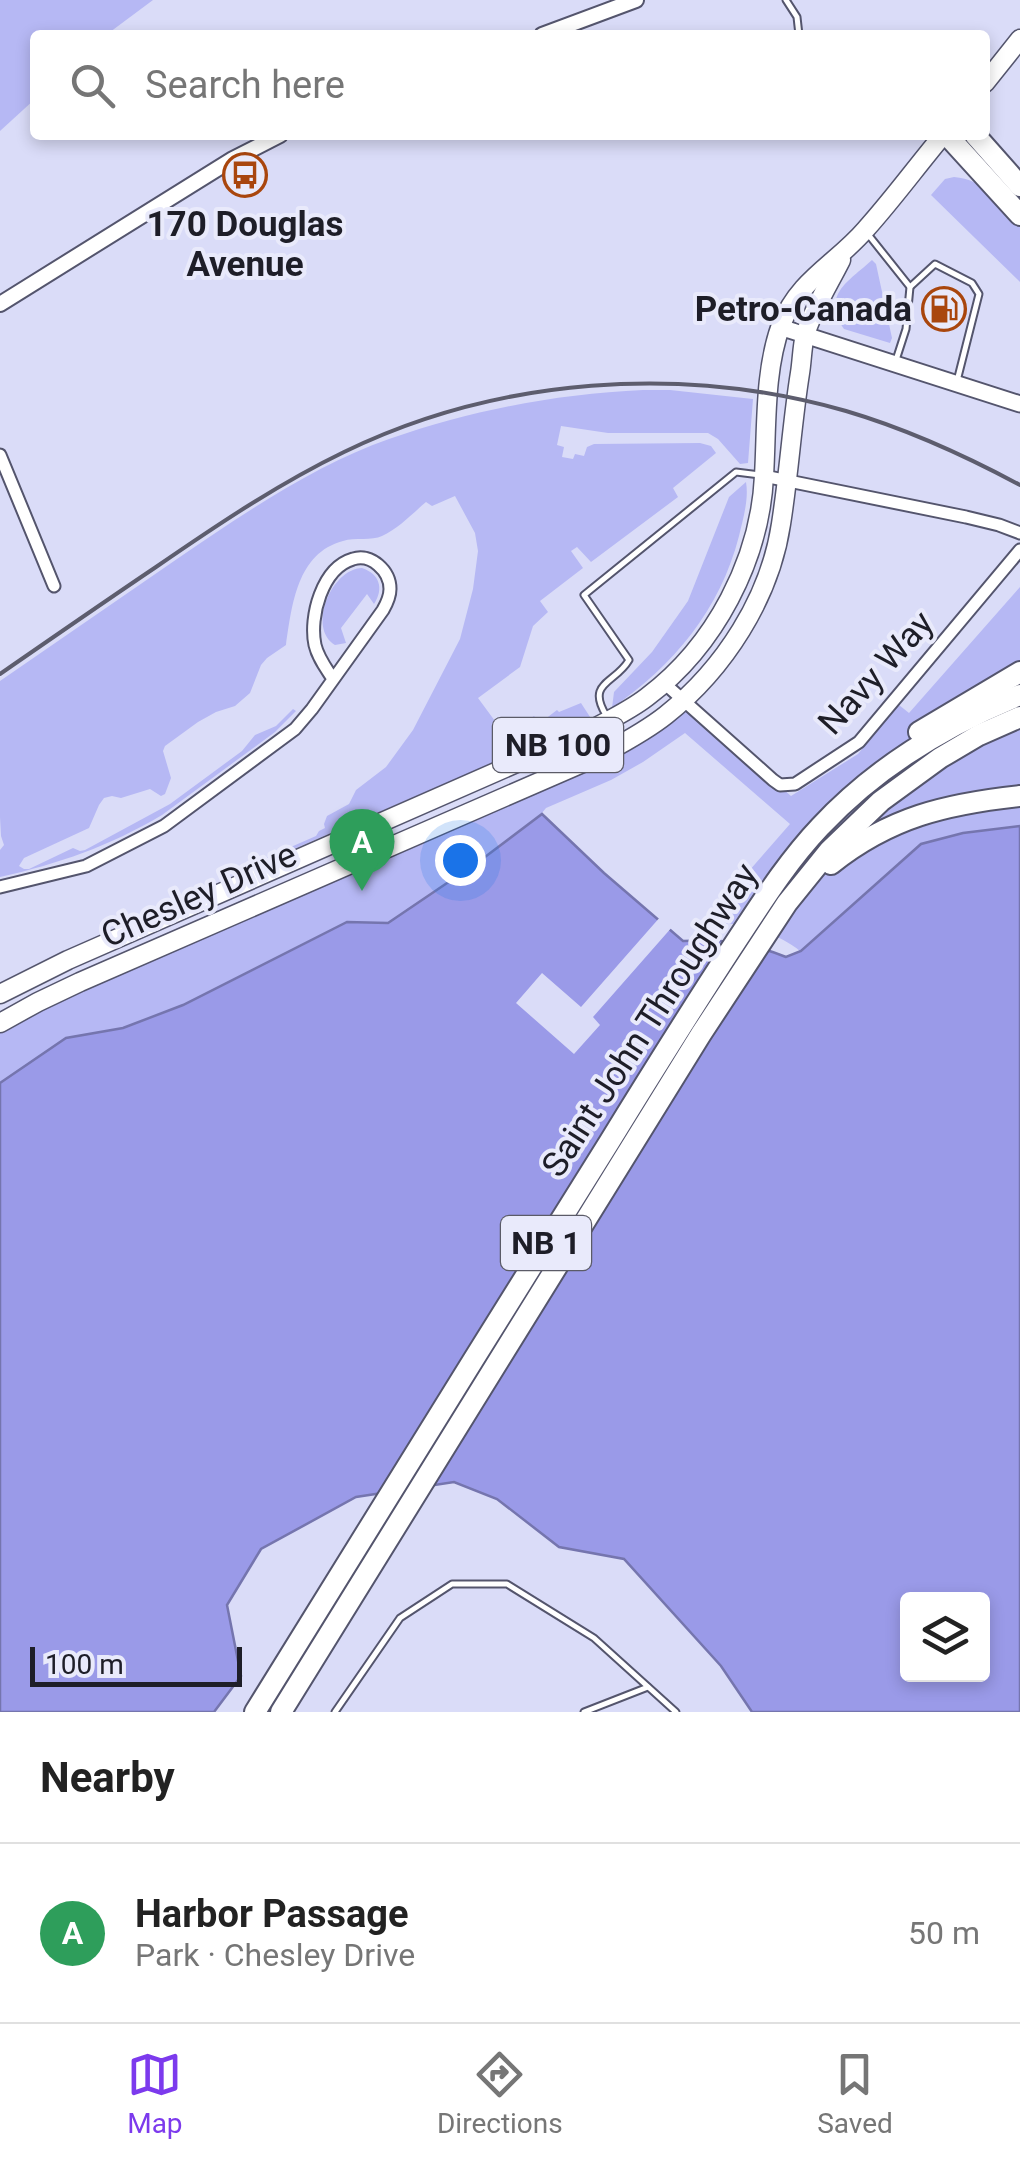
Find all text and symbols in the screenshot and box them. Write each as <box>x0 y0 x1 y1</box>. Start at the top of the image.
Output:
search box <box>30 30 990 140</box>
icon: search <box>65 58 120 113</box>
text: Search here <box>145 63 345 107</box>
bus stop icon: 170 Douglas Avenue <box>222 152 268 198</box>
place label: 170 Douglas Avenue <box>146 204 344 285</box>
fuel station icon: Petro-Canada <box>921 286 967 332</box>
place label: Petro-Canada <box>695 289 912 330</box>
street label: Navy Way <box>810 603 942 743</box>
road number: NB 100 <box>493 718 623 772</box>
pin: A <box>330 808 394 891</box>
street label: Chesley Drive <box>95 834 303 956</box>
your location <box>435 835 486 886</box>
street label: Saint John Throughway <box>533 855 767 1184</box>
road number: NB 1 <box>501 1216 591 1270</box>
map controls <box>900 1592 990 1682</box>
button: layers <box>900 1592 990 1682</box>
scale bar <box>30 1642 242 1686</box>
text: 100 m <box>45 1648 124 1681</box>
text: Nearby <box>40 1753 175 1802</box>
text: Harbor Passage <box>135 1892 409 1936</box>
text: A <box>62 1914 83 1952</box>
text: 50 m <box>908 1914 980 1952</box>
text: Park · Chesley Drive <box>135 1936 415 1974</box>
tab: Map <box>127 2047 183 2140</box>
tab: Directions <box>437 2047 563 2140</box>
tab: Saved <box>817 2047 893 2140</box>

